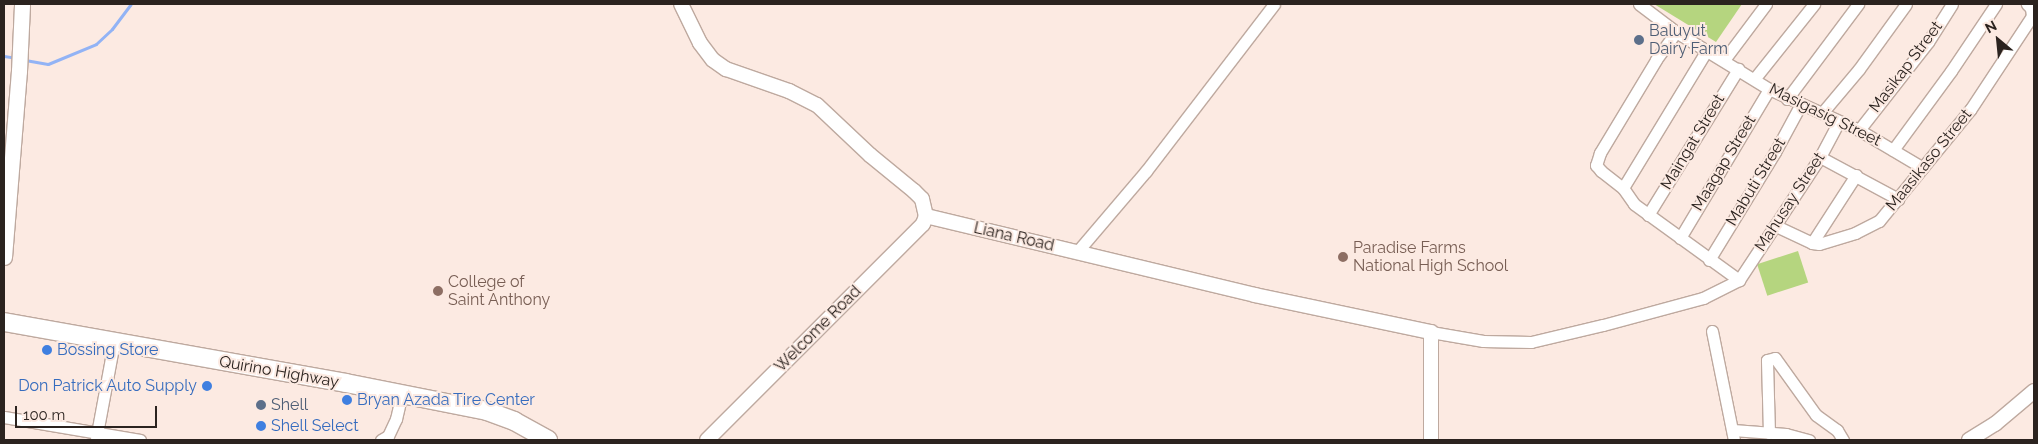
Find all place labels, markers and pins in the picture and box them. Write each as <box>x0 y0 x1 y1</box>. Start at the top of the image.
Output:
place label: Baluyut Dairy Farm <box>1649 21 1728 59</box>
marker: Baluyut Dairy Farm <box>1633 34 1645 46</box>
place label: Paradise Farms National High School <box>1353 238 1509 276</box>
marker: Paradise Farms National High School <box>1337 251 1349 263</box>
place label: College of Saint Anthony <box>448 272 551 310</box>
marker: College of Saint Anthony <box>432 285 444 297</box>
place label: Bossing Store <box>57 340 158 360</box>
marker: Bossing Store <box>41 344 53 356</box>
place label: Don Patrick Auto Supply <box>18 376 197 396</box>
marker: Don Patrick Auto Supply <box>201 380 213 392</box>
place label: Bryan Azada Tire Center <box>357 390 536 410</box>
marker: Bryan Azada Tire Center <box>341 394 353 406</box>
place label: Shell <box>271 395 308 415</box>
marker: Shell <box>255 399 267 411</box>
place label: Shell Select <box>271 416 359 436</box>
marker: Shell Select <box>255 420 267 432</box>

